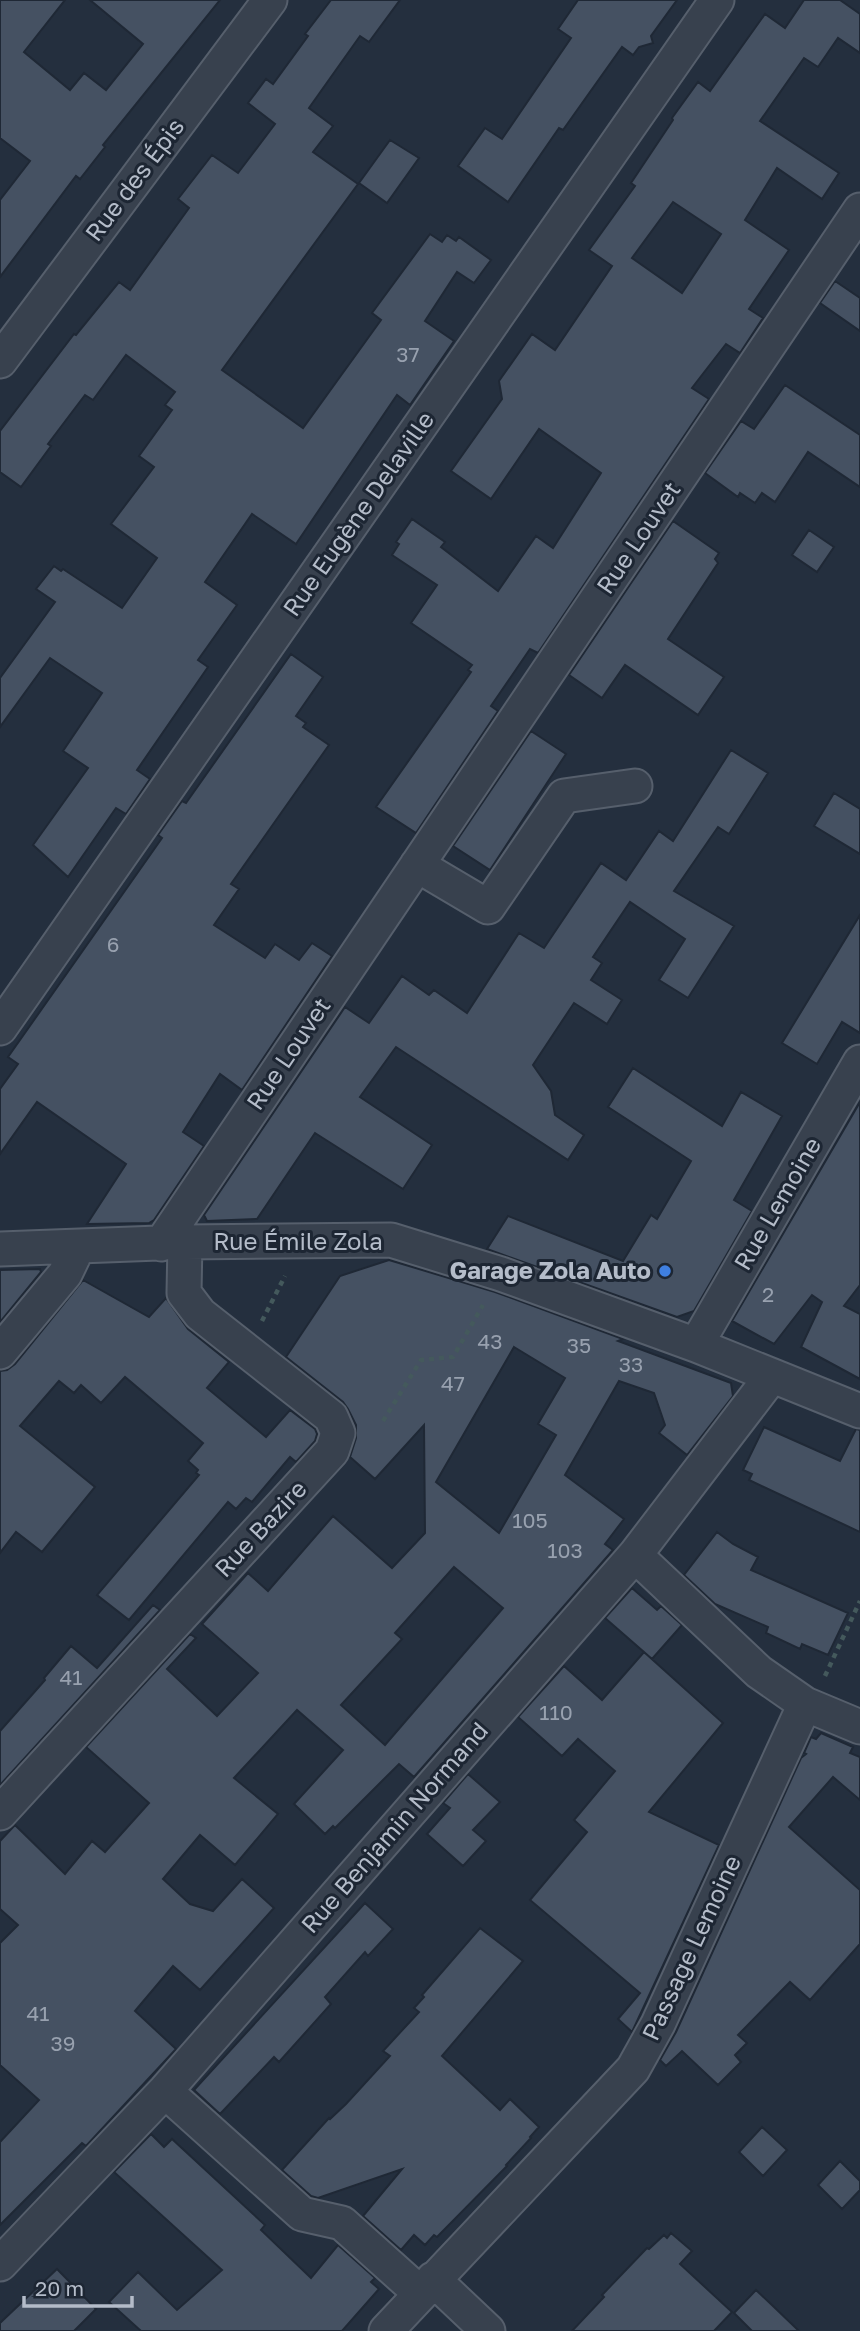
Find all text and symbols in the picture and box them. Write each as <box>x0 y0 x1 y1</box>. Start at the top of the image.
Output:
street label: Rue des Épis <box>78 112 189 246</box>
house number: 37 <box>396 341 420 367</box>
street label: Rue Eugène Delaville <box>276 405 439 621</box>
street label: Rue Louvet <box>590 476 686 599</box>
house number: 6 <box>107 931 119 957</box>
street label: Rue Louvet <box>240 992 336 1115</box>
street label: Rue Lemoine <box>727 1132 826 1275</box>
street label: Rue Émile Zola <box>213 1226 383 1255</box>
place label: Garage Zola Auto <box>449 1255 651 1284</box>
marker: Garage Zola Auto <box>657 1263 673 1279</box>
house number: 2 <box>762 1281 774 1307</box>
house number: 43 <box>477 1328 503 1354</box>
house number: 35 <box>567 1332 591 1358</box>
house number: 33 <box>619 1351 643 1377</box>
house number: 47 <box>441 1370 465 1396</box>
street label: Rue Bazire <box>208 1474 312 1582</box>
house number: 105 <box>512 1507 548 1533</box>
house number: 103 <box>547 1537 583 1563</box>
house number: 41 <box>60 1664 83 1690</box>
house number: 110 <box>539 1699 573 1725</box>
street label: Rue Benjamin Normand <box>294 1716 493 1938</box>
street label: Passage Lemoine <box>635 1850 746 2045</box>
house number: 41 <box>27 2000 50 2026</box>
house number: 39 <box>51 2030 76 2056</box>
scale bar <box>24 2264 133 2308</box>
text: 20 m <box>35 2275 84 2301</box>

